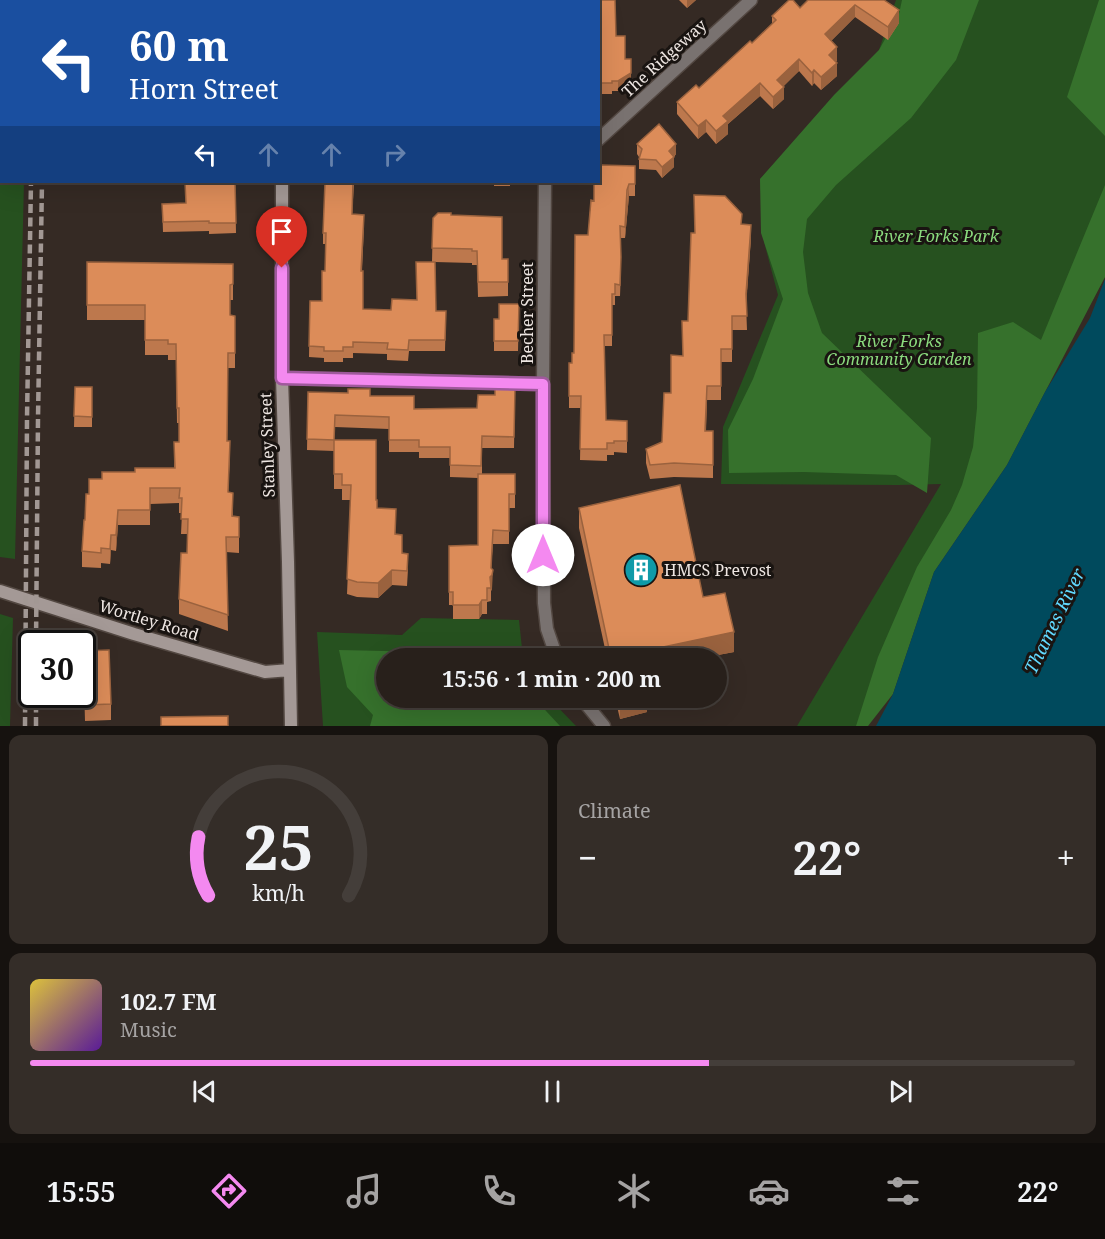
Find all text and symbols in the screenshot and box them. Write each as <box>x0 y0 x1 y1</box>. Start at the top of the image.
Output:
street label: The Ridgeway <box>617 13 712 102</box>
text: 60 m <box>129 16 229 73</box>
icon: left <box>30 24 108 102</box>
text: Horn Street <box>129 70 278 107</box>
icon: left <box>189 138 222 171</box>
icon: ahead <box>252 138 285 171</box>
icon: ahead <box>315 138 348 171</box>
icon: right <box>378 138 411 171</box>
pin <box>256 206 307 268</box>
icon: arrive <box>265 215 298 248</box>
park label: River Forks Park <box>872 225 1000 247</box>
street label: Becher Street <box>516 262 538 364</box>
park label: River Forks Community Garden <box>826 330 972 370</box>
street label: Stanley Street <box>254 392 280 498</box>
position arrow <box>511 523 575 587</box>
building icon: HMCS Prevost <box>623 552 659 588</box>
place label: HMCS Prevost <box>664 559 772 581</box>
water label: Thames River <box>1018 564 1090 678</box>
street label: Wortley Road <box>96 594 202 646</box>
speed limit sign: 30 <box>18 630 96 708</box>
text: 15:56 · 1 min · 200 m <box>442 663 661 693</box>
text: Climate <box>578 797 651 824</box>
text: 25 <box>243 803 314 888</box>
text: 22° <box>792 827 861 888</box>
text: − <box>578 835 597 880</box>
text: + <box>1057 835 1075 880</box>
text: km/h <box>252 879 305 908</box>
text: 102.7 FM <box>120 986 217 1016</box>
text: Music <box>120 1016 177 1043</box>
icon: previous <box>188 1075 221 1108</box>
icon: pause <box>536 1075 569 1108</box>
icon: next <box>884 1075 917 1108</box>
icon: directions <box>208 1170 250 1212</box>
icon: music <box>343 1170 385 1212</box>
icon: phone <box>478 1170 520 1212</box>
icon: climate <box>613 1170 655 1212</box>
icon: car <box>748 1170 790 1212</box>
icon: filters <box>882 1170 924 1212</box>
text: 15:55 <box>46 1173 116 1210</box>
text: 22° <box>1017 1173 1059 1210</box>

